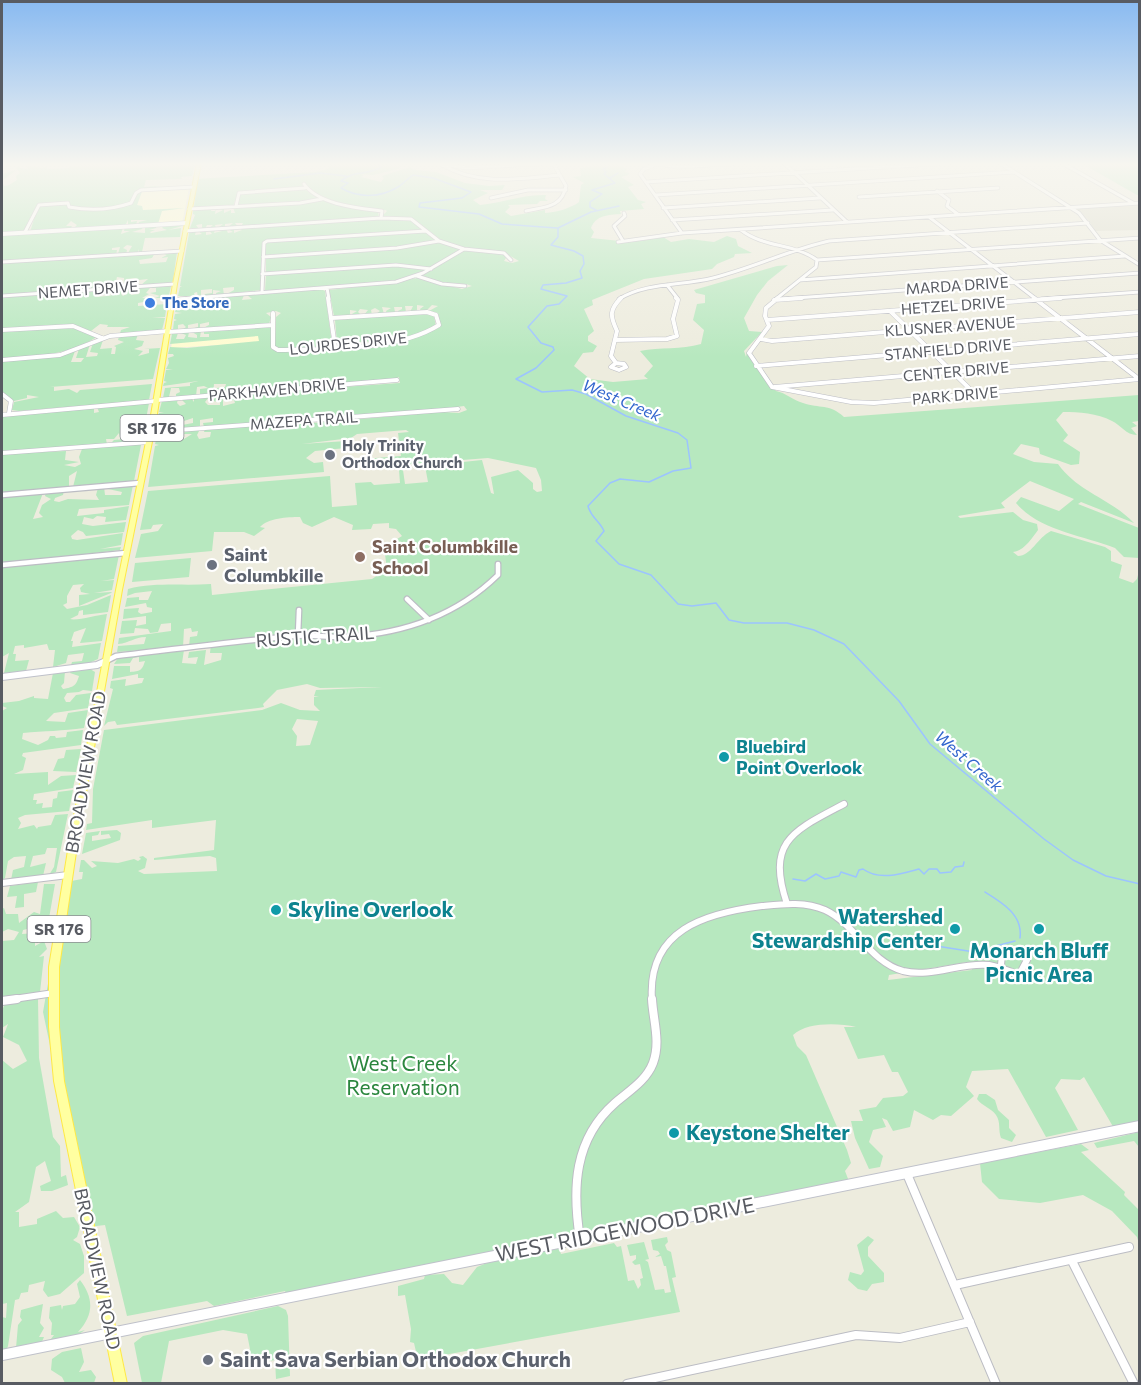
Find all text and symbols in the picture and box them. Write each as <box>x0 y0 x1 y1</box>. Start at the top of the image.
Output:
street label: MARDA DRIVE <box>905 272 1009 298</box>
street label: NEMET DRIVE <box>37 277 139 301</box>
street label: HETZEL DRIVE <box>900 292 1006 318</box>
place label: The Store <box>162 293 229 311</box>
marker: The Store <box>143 296 157 310</box>
street label: KLUSNER AVENUE <box>884 312 1016 340</box>
street label: LOURDES DRIVE <box>288 328 407 358</box>
street label: STANFIELD DRIVE <box>884 334 1012 364</box>
street label: CENTER DRIVE <box>902 357 1010 385</box>
street label: PARKHAVEN DRIVE <box>208 374 346 404</box>
water label: West Creek <box>580 375 665 425</box>
street label: PARK DRIVE <box>911 382 999 408</box>
street label: MAZEPA TRAIL <box>249 407 359 433</box>
road number: SR 176 <box>120 415 184 441</box>
place label: Holy Trinity Orthodox Church <box>342 436 463 471</box>
marker: Holy Trinity Orthodox Church <box>323 448 337 462</box>
place label: Saint Columbkille School <box>372 535 518 578</box>
place label: Saint Columbkille <box>224 543 323 586</box>
marker: Saint Columbkille School <box>353 550 367 564</box>
marker: Saint Columbkille <box>205 558 219 572</box>
street label: RUSTIC TRAIL <box>255 621 375 651</box>
street label: BROADVIEW ROAD <box>60 689 110 855</box>
water label: West Creek <box>932 726 1007 795</box>
place label: Bluebird Point Overlook <box>736 735 863 778</box>
marker: Bluebird Point Overlook <box>717 750 731 764</box>
place label: Skyline Overlook <box>288 896 454 921</box>
marker: Skyline Overlook <box>269 903 283 917</box>
place label: Watershed Stewardship Center <box>752 903 943 952</box>
road number: SR 176 <box>28 916 90 942</box>
marker: Watershed Stewardship Center <box>948 922 962 936</box>
marker: Monarch Bluff Picnic Area <box>1032 922 1046 936</box>
place label: Monarch Bluff Picnic Area <box>970 937 1109 986</box>
park label: West Creek Reservation <box>346 1050 460 1099</box>
place label: Keystone Shelter <box>686 1119 850 1144</box>
marker: Keystone Shelter <box>667 1126 681 1140</box>
street label: BROADVIEW ROAD <box>70 1186 126 1351</box>
street label: WEST RIDGEWOOD DRIVE <box>493 1191 757 1266</box>
place label: Saint Sava Serbian Orthodox Church <box>220 1346 571 1371</box>
marker: Saint Sava Serbian Orthodox Church <box>201 1353 215 1367</box>

